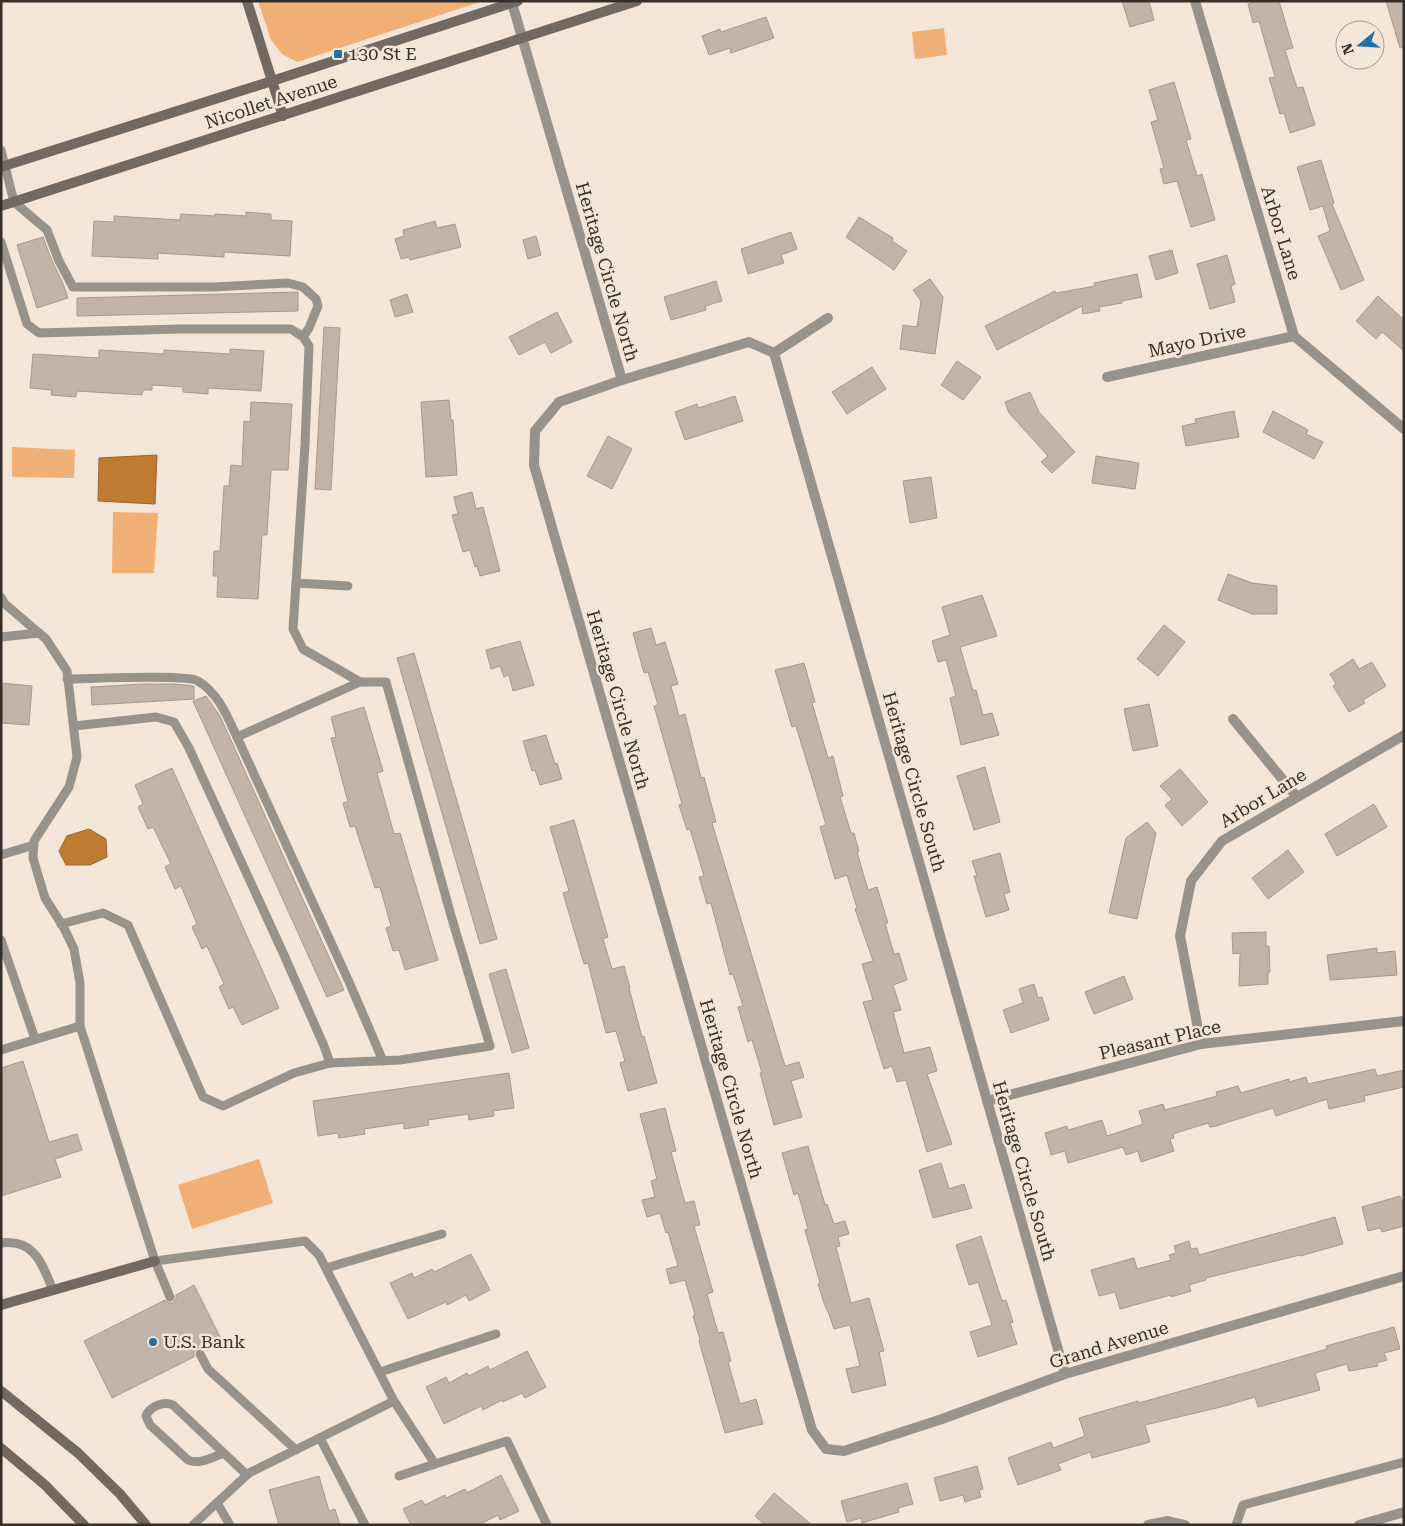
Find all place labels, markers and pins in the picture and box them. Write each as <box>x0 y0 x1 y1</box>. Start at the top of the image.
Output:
place label: 130 St E <box>348 43 417 64</box>
marker: 130 St E <box>332 48 344 60</box>
place label: U.S. Bank <box>163 1331 245 1352</box>
marker: U.S. Bank <box>147 1336 159 1348</box>

